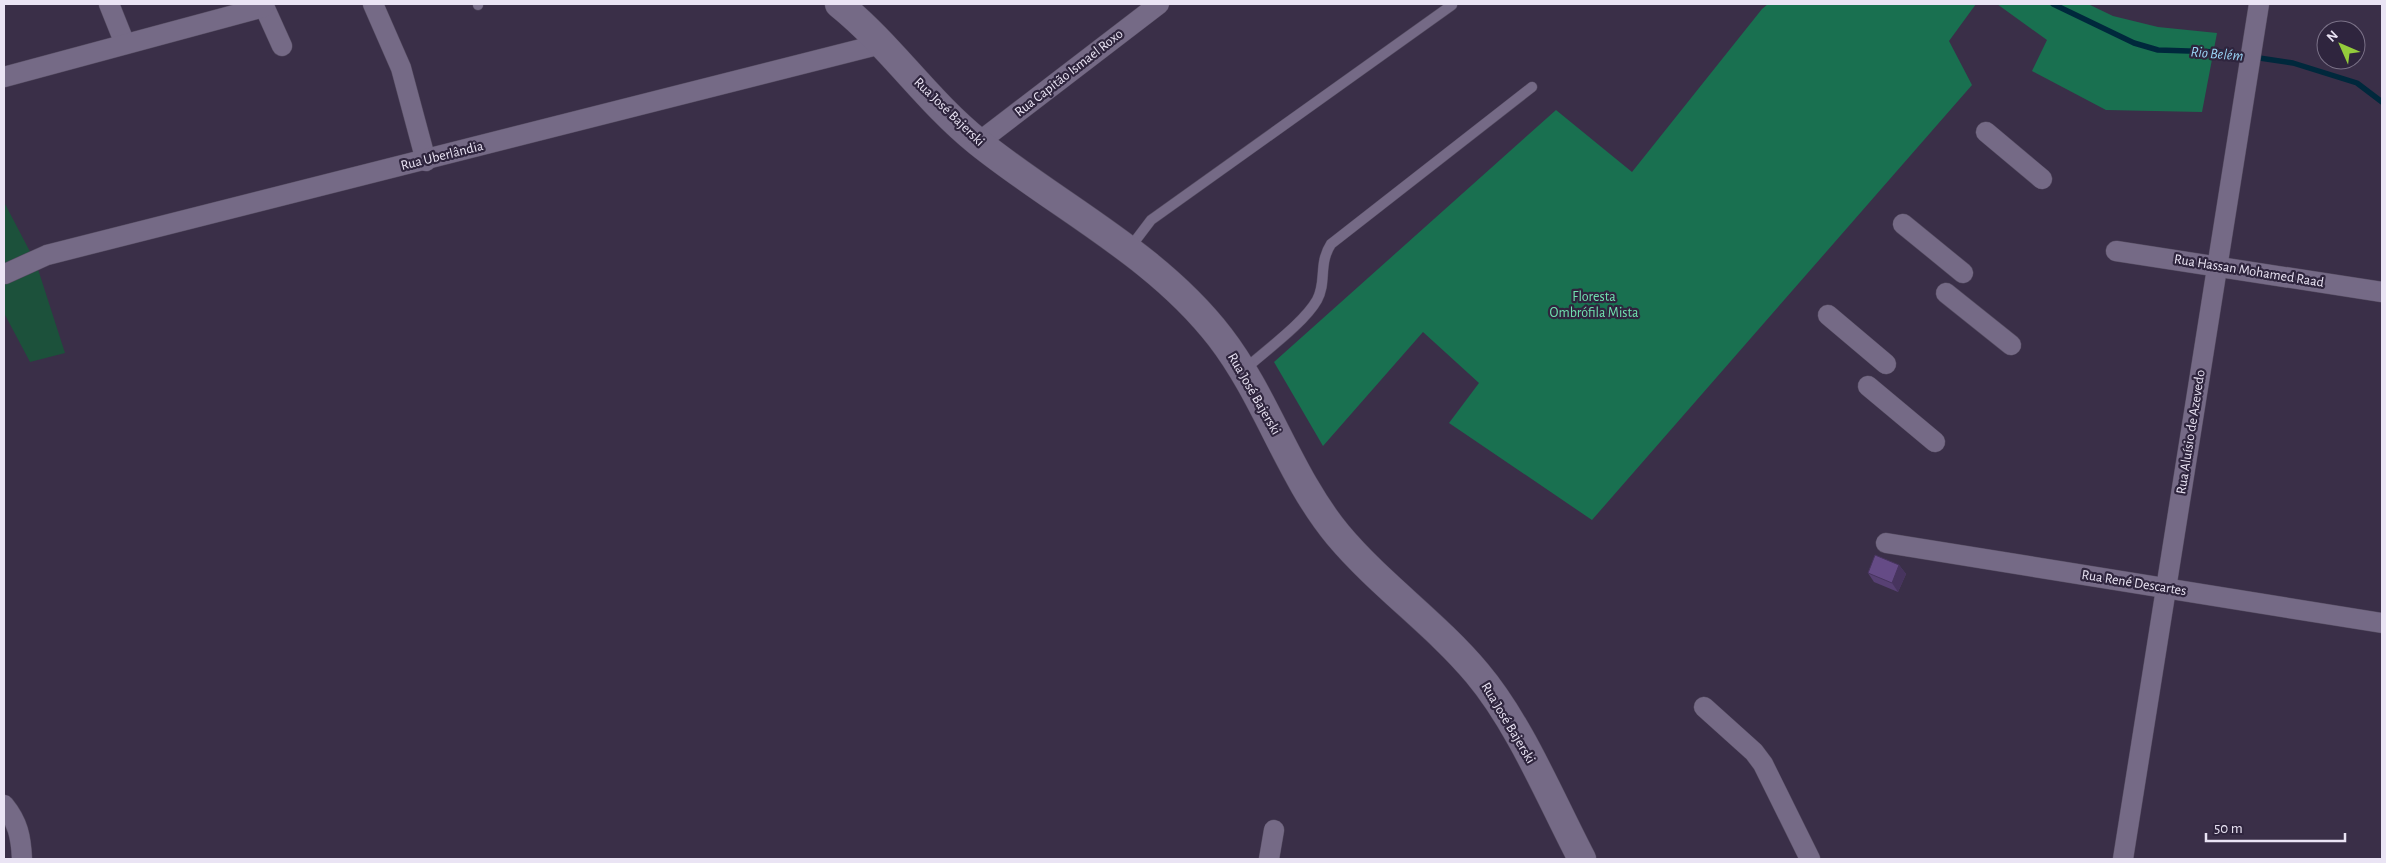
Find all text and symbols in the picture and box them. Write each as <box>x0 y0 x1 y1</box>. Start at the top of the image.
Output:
north arrow <box>2316 20 2366 70</box>
street label: Rua Capitão Ismael Roxo <box>1012 26 1126 119</box>
text: N <box>2324 28 2341 45</box>
water label: Rio Belém <box>2190 44 2244 64</box>
street label: Rua José Bajerski <box>911 75 987 149</box>
street label: Rua Uberlândia <box>399 139 485 173</box>
street label: Rua Hassan Mohamed Raad <box>2173 252 2325 290</box>
park label: Floresta Ombrófila Mista <box>1550 290 1639 320</box>
street label: Rua José Bajerski <box>1225 351 1283 437</box>
street label: Rua Aluísio de Azevedo <box>2174 369 2208 495</box>
street label: Rua René Descartes <box>2081 568 2187 598</box>
street label: Rua José Bajerski <box>1478 680 1538 766</box>
scale bar <box>2206 810 2345 842</box>
text: 50 m <box>2214 821 2243 836</box>

